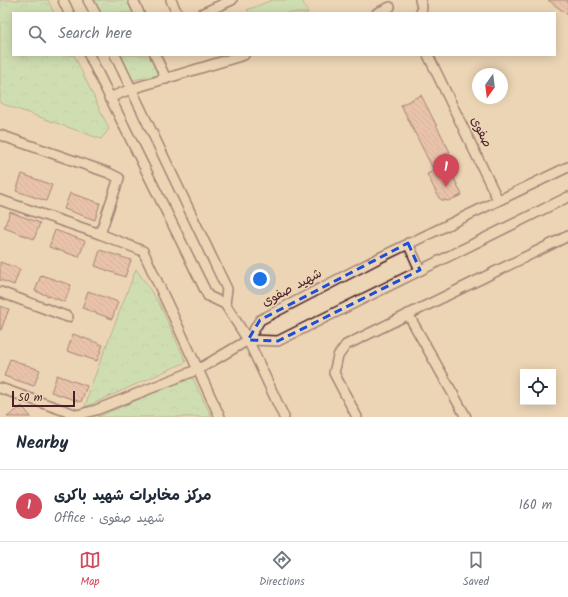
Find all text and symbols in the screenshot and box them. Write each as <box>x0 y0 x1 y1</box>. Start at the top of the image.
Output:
search box <box>12 12 556 56</box>
text: Search here <box>58 22 132 46</box>
icon: search <box>26 23 48 45</box>
north arrow <box>472 68 508 104</box>
street label: صفوی <box>464 113 498 151</box>
pin: 1 <box>433 154 459 187</box>
street label: شهید صفوی <box>258 263 326 313</box>
your location <box>250 269 270 289</box>
map controls <box>520 369 556 405</box>
button: locate <box>520 369 556 405</box>
scale bar <box>12 389 75 408</box>
text: 50 m <box>18 389 43 407</box>
text: Nearby <box>16 430 68 457</box>
text: مرکز مخابرات شهید باکری <box>54 484 212 508</box>
text: 1 <box>27 495 31 516</box>
text: 160 m <box>519 495 552 516</box>
text: Office · شهید صفوی <box>54 508 165 529</box>
tab: Map <box>79 549 101 591</box>
tab: Directions <box>259 549 305 591</box>
tab: Saved <box>463 549 489 591</box>

